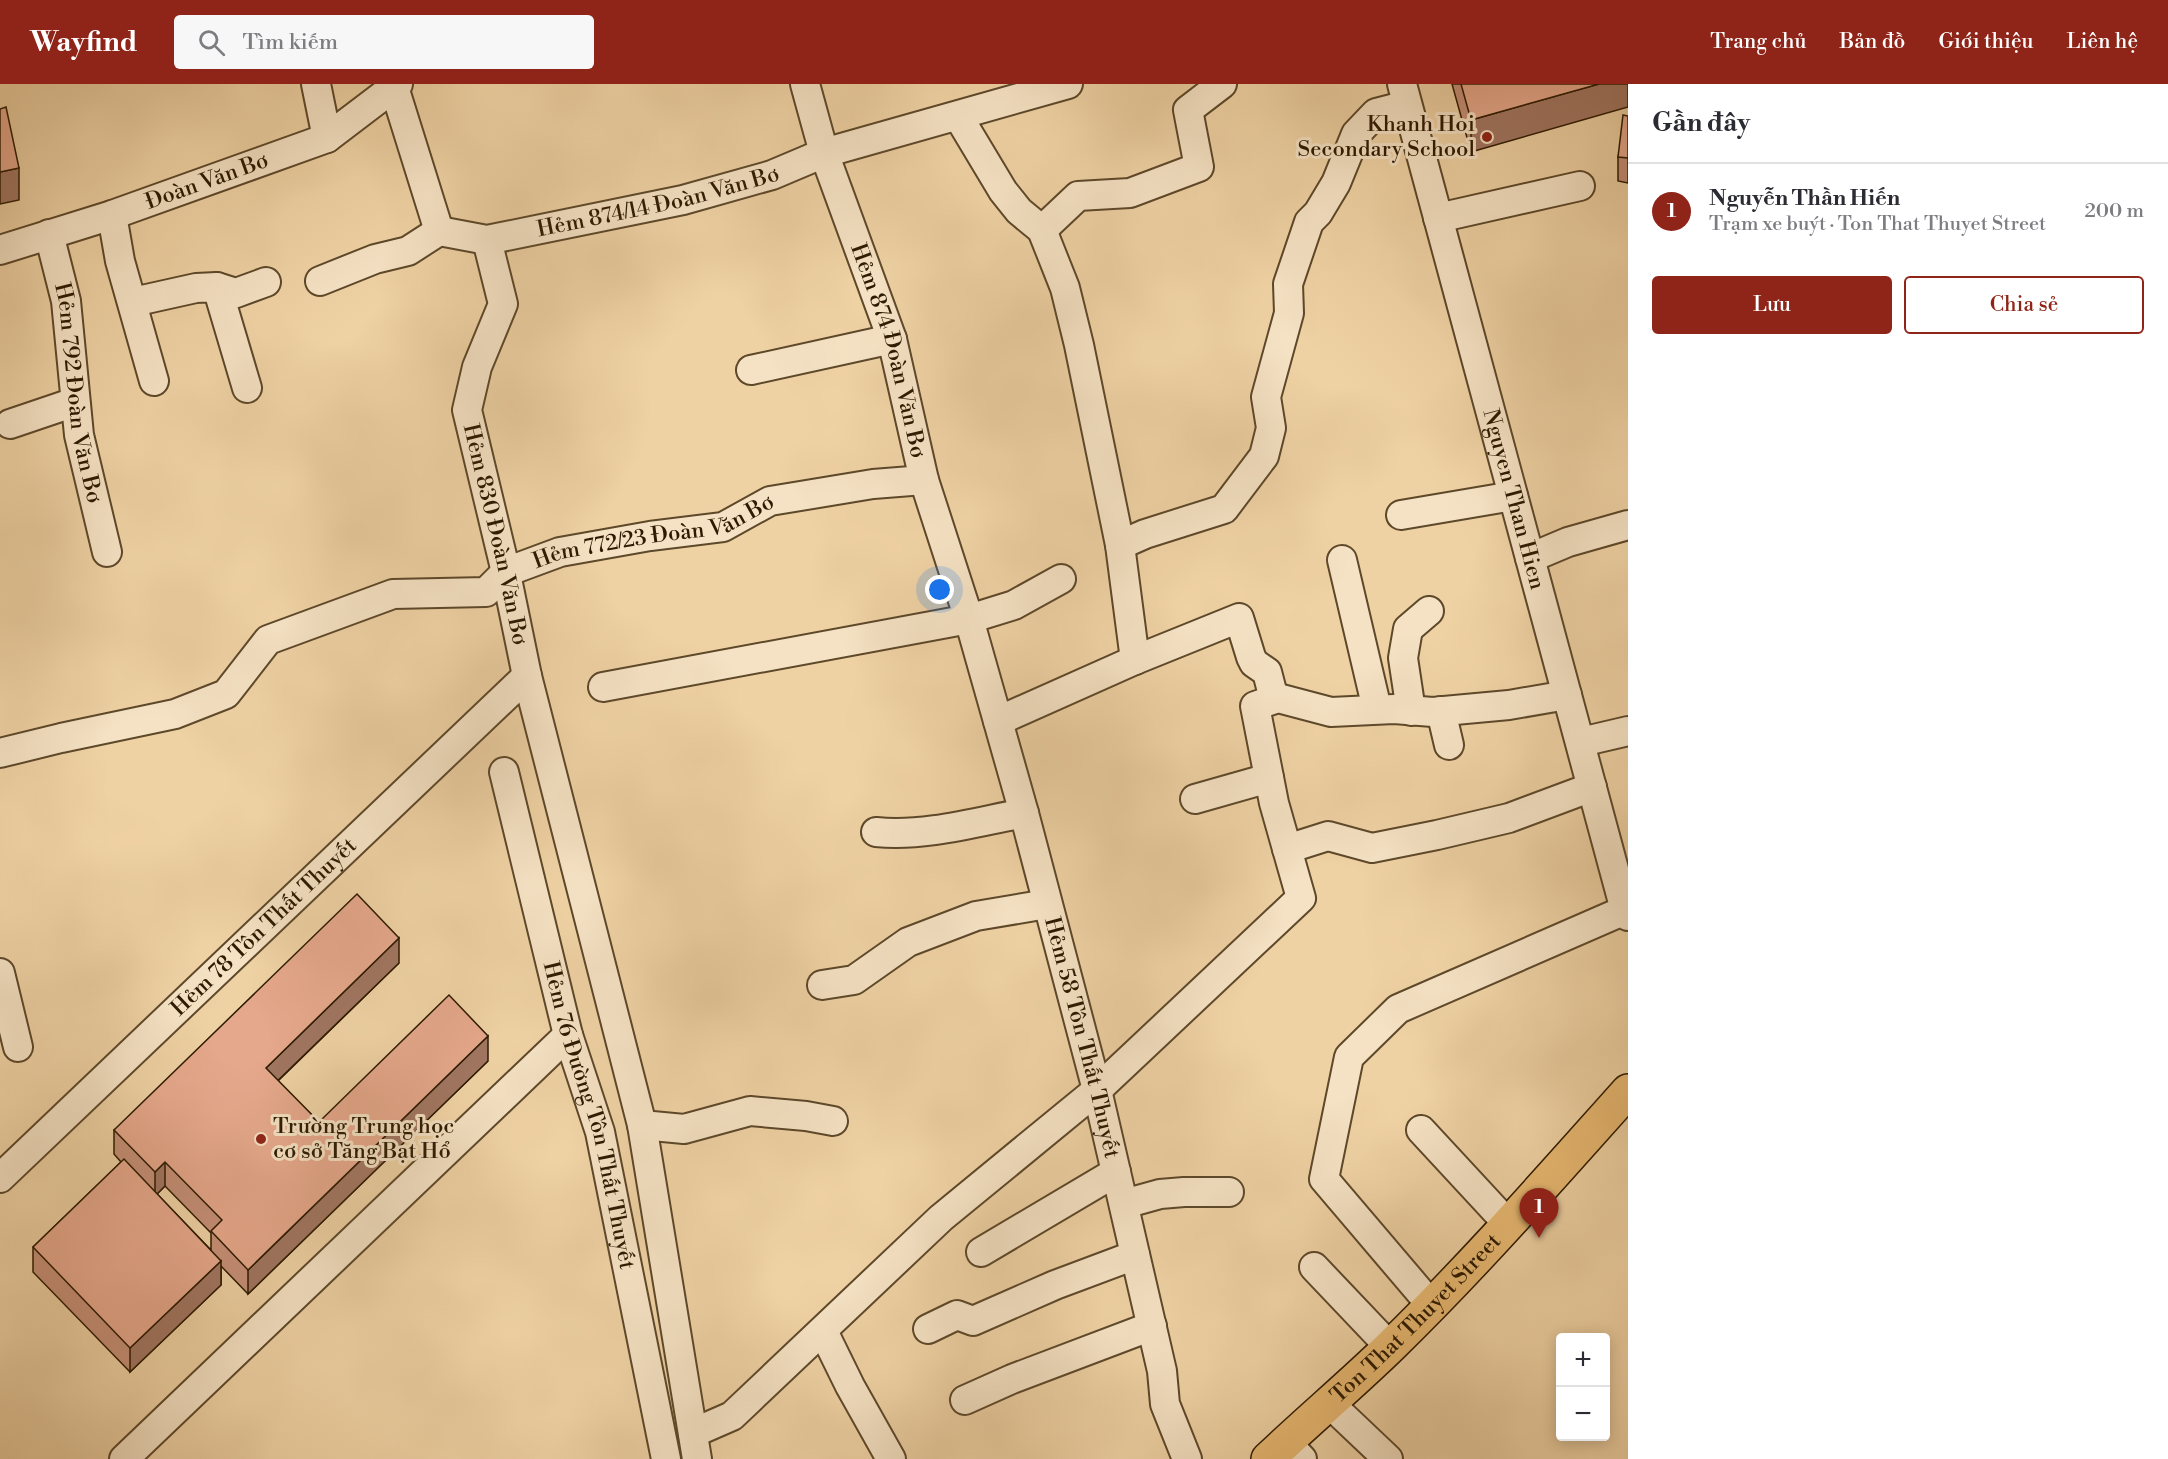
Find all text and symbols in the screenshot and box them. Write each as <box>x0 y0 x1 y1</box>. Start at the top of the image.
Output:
search box <box>174 15 594 69</box>
text: Wayfind <box>30 25 138 60</box>
icon: search <box>195 26 228 59</box>
text: Tìm kiếm <box>243 29 338 56</box>
text: Trang chủ <box>1710 29 1806 55</box>
text: Bản đồ <box>1839 29 1905 55</box>
text: Giới thiệu <box>1938 29 2034 55</box>
text: Liên hệ <box>2067 29 2138 55</box>
text: Gần đây <box>1652 107 1750 139</box>
place label: Khanh Hoi Secondary School <box>1298 111 1475 163</box>
marker: Khanh Hoi Secondary School <box>1480 130 1494 144</box>
street label: Đoàn Văn Bơ <box>142 147 272 215</box>
street label: Hẻm 874/14 Đoàn Văn Bơ <box>534 160 783 243</box>
text: Nguyễn Thần Hiến <box>1709 185 1900 212</box>
text: 1 <box>1667 199 1676 224</box>
text: 200 m <box>2084 199 2144 224</box>
text: Trạm xe buýt · Ton That Thuyet Street <box>1709 212 2046 237</box>
street label: Hẻm 874 Đoàn Văn Bơ <box>845 240 932 460</box>
button: Lưu <box>1652 276 1892 334</box>
button: Chia sẻ <box>1904 276 2144 334</box>
street label: Hẻm 792 Đoàn Văn Bơ <box>48 280 108 506</box>
street label: Nguyen Than Hien <box>1477 406 1551 592</box>
street label: Hẻm 830 Đoàn Văn Bơ <box>457 421 534 647</box>
street label: Hẻm 772/23 Đoàn Văn Bơ <box>529 488 779 574</box>
your location <box>925 575 954 604</box>
street label: Hẻm 78 Tôn Thất Thuyết <box>165 832 362 1022</box>
street label: Hẻm 58 Tôn Thất Thuyết <box>1038 914 1126 1161</box>
street label: Hẻm 76 Đường Tôn Thất Thuyết <box>537 959 641 1272</box>
place label: Trường Trung học cơ sở Tăng Bạt Hổ <box>273 1113 454 1165</box>
marker: Trường Trung học cơ sở Tăng Bạt Hổ <box>254 1132 268 1146</box>
pin: 1 <box>1520 1188 1558 1238</box>
street label: Ton That Thuyet Street <box>1325 1228 1507 1409</box>
map controls <box>1556 1333 1610 1441</box>
button: + <box>1556 1333 1610 1387</box>
button: − <box>1556 1387 1610 1441</box>

